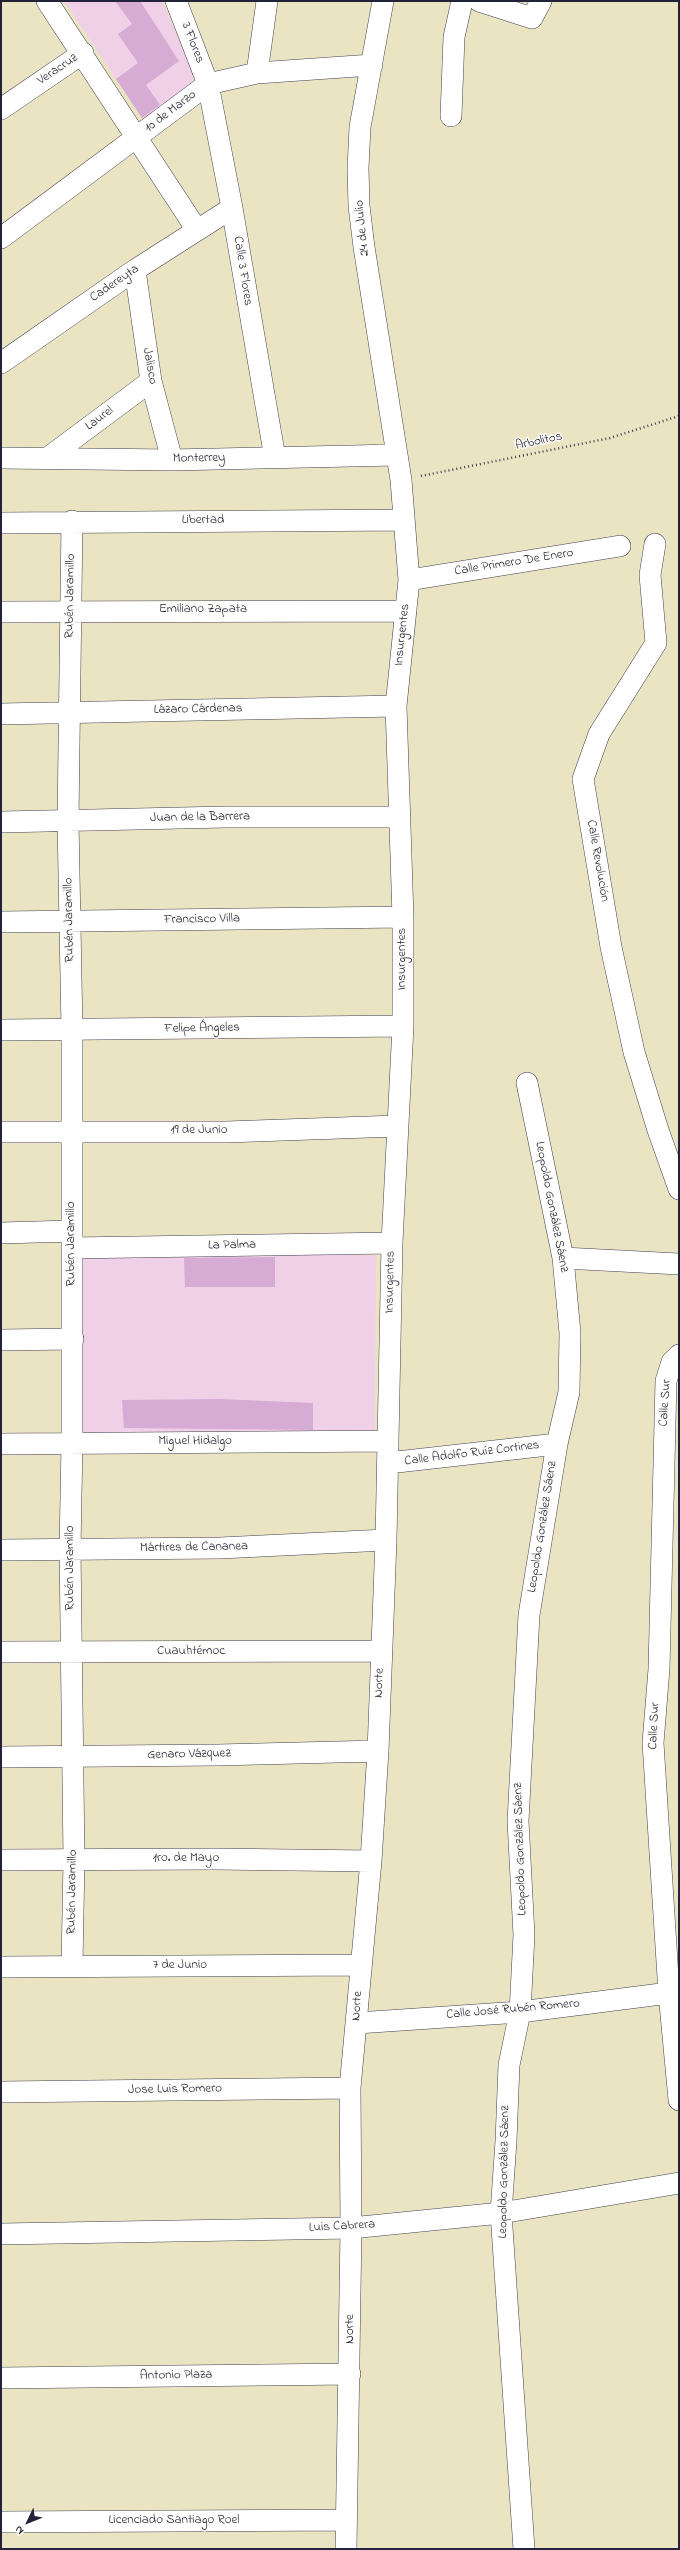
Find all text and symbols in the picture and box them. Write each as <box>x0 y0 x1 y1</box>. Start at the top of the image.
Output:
street label: 3 Flores <box>177 20 207 66</box>
street label: Veracruz <box>35 51 81 89</box>
street label: 10 de Marzo <box>142 88 200 136</box>
street label: 24 de Julio <box>352 199 374 257</box>
street label: Calle 3 Flores <box>229 235 255 307</box>
street label: Cadereyta <box>88 262 142 306</box>
street label: Jalisco <box>138 346 160 386</box>
street label: Laurel <box>83 403 117 435</box>
street label: Arbolitos <box>514 429 564 455</box>
street label: Monterrey <box>173 451 225 467</box>
street label: Libertad <box>182 513 224 529</box>
street label: Calle Primero De Enero <box>453 546 575 580</box>
street label: Rubén Jaramillo <box>62 553 80 639</box>
street label: Emiliano Zapata <box>159 602 247 618</box>
street label: Insurgentes <box>392 603 414 667</box>
street label: Lázaro Cárdenas <box>153 701 243 719</box>
street label: Juan de la Barrera <box>150 809 250 827</box>
street label: Calle Revolución <box>582 819 612 903</box>
street label: Rubén Jaramillo <box>61 877 79 963</box>
street label: Francisco Villa <box>164 912 240 928</box>
street label: Insurgentes <box>395 928 411 990</box>
street label: Felipe Ángeles <box>164 1021 240 1037</box>
street label: 19 de Junio <box>171 1123 227 1139</box>
street label: Leopoldo González Sáenz <box>531 1140 571 1274</box>
street label: Rubén Jaramillo <box>64 1202 80 1286</box>
street label: La Palma <box>208 1238 256 1254</box>
street label: Insurgentes <box>383 1251 399 1313</box>
street label: Calle Sur <box>657 1379 675 1427</box>
street label: Miguel Hidalgo <box>158 1434 232 1450</box>
street label: Calle Adolfo Ruíz Cortines <box>404 1438 540 1470</box>
street label: Leopoldo González Sáenz <box>525 1460 561 1594</box>
street label: Rubén Jaramillo <box>63 1526 79 1610</box>
street label: Mártires de Cananea <box>140 1539 248 1557</box>
street label: Cuauhtémoc <box>157 1644 225 1660</box>
street label: Norte <box>372 1668 388 1698</box>
street label: Calle Sur <box>646 1702 664 1750</box>
street label: Genaro Vázquez <box>147 1746 231 1764</box>
street label: Leopoldo González Sáenz <box>511 1782 531 1916</box>
street label: Rubén Jaramillo <box>64 1849 82 1935</box>
street label: 1ro. de Mayo <box>153 1851 219 1867</box>
street label: 7 de Junio <box>153 1958 207 1974</box>
street label: Norte <box>349 1991 367 2021</box>
street label: Calle José Rubén Romero <box>446 1996 580 2024</box>
street label: Jose Luis Romero <box>128 2081 222 2099</box>
street label: Leopoldo González Sáenz <box>496 2105 514 2239</box>
street label: Luis Cabrera <box>308 2217 376 2237</box>
street label: Norte <box>343 2314 359 2344</box>
street label: Antonio Plaza <box>140 2368 212 2384</box>
north arrow <box>8 2502 48 2542</box>
street label: Licenciado Santiago Roel <box>109 2513 239 2529</box>
text: N <box>11 2522 28 2538</box>

